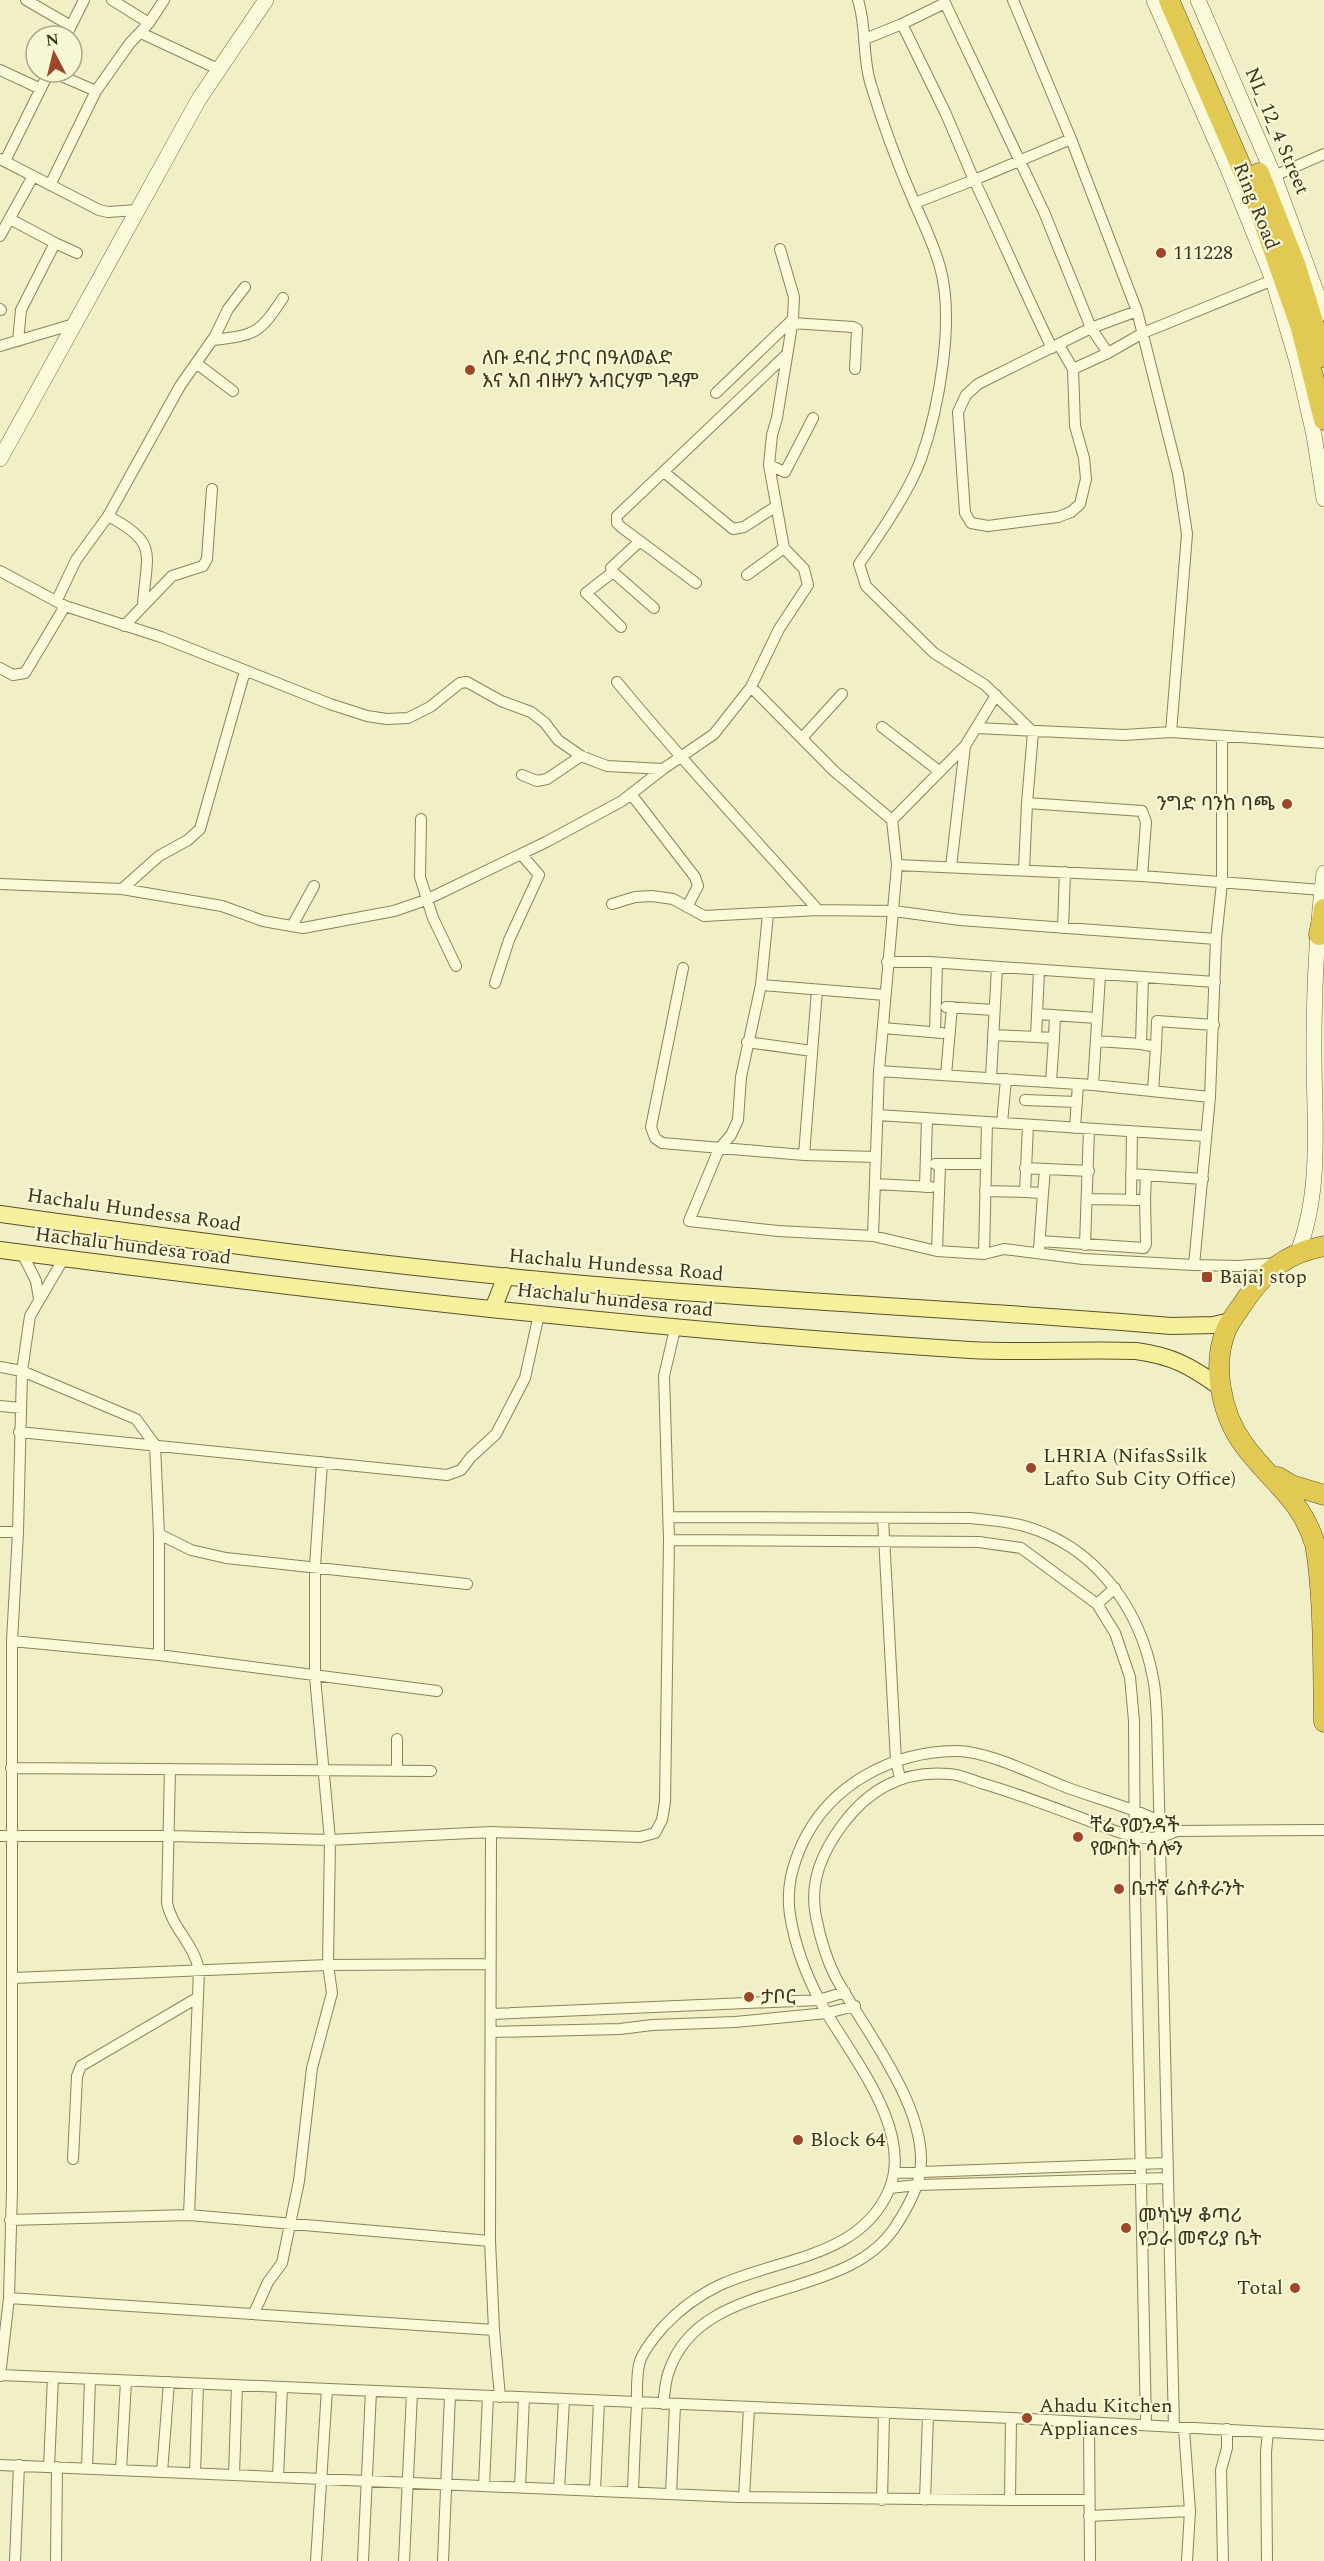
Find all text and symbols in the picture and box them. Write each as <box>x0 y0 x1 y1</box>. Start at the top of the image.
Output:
north arrow <box>24 24 84 84</box>
text: N <box>44 27 60 53</box>
street label: NL_12_4 Street <box>1237 63 1317 199</box>
street label: Ring Road <box>1225 158 1287 254</box>
place label: 111228 <box>1173 238 1233 268</box>
marker: 111228 <box>1154 246 1168 260</box>
place label: ለቡ ደብረ ታቦር በዓለወልድ እና አበ ብዙሃን አብርሃም ገዳም <box>482 343 699 396</box>
marker: ለቡ ደብረ ታቦር በዓለወልድ እና አበ ብዙሃን አብርሃም ገዳም <box>463 363 477 377</box>
place label: ንግድ ባንከ ባጫ <box>1157 789 1275 819</box>
marker: ንግድ ባንከ ባጫ <box>1280 797 1294 811</box>
street label: Hachalu Hundessa Road <box>25 1180 243 1240</box>
street label: Hachalu hundesa road <box>33 1219 233 1273</box>
street label: Hachalu Hundessa Road <box>507 1241 725 1289</box>
place label: Bajaj stop <box>1219 1262 1307 1292</box>
marker: Bajaj stop <box>1200 1270 1214 1284</box>
street label: Hachalu hundesa road <box>515 1275 715 1325</box>
place label: LHRIA (NifasSsilk Lafto Sub City Office) <box>1043 1441 1236 1494</box>
marker: LHRIA (NifasSsilk Lafto Sub City Office) <box>1024 1461 1038 1475</box>
place label: ቸሬ የወንዳች የውበት ሳሎን <box>1090 1811 1183 1864</box>
marker: ቸሬ የወንዳች የውበት ሳሎን <box>1071 1830 1085 1844</box>
place label: ቤተኛ ሬስቶራንት <box>1131 1874 1244 1904</box>
marker: ቤተኛ ሬስቶራንት <box>1112 1882 1126 1896</box>
place label: ታቦር <box>761 1982 796 2012</box>
marker: ታቦር <box>742 1990 756 2004</box>
place label: Block 64 <box>810 2125 885 2155</box>
marker: Block 64 <box>791 2133 805 2147</box>
place label: መካኒሣ ቆጣሪ የጋራ መኖሪያ ቤት <box>1138 2201 1261 2254</box>
marker: መካኒሣ ቆጣሪ የጋራ መኖሪያ ቤት <box>1119 2221 1133 2235</box>
place label: Total <box>1237 2273 1283 2303</box>
marker: Total <box>1288 2281 1302 2295</box>
place label: Ahadu Kitchen Appliances <box>1039 2391 1173 2444</box>
marker: Ahadu Kitchen Appliances <box>1020 2411 1034 2425</box>

